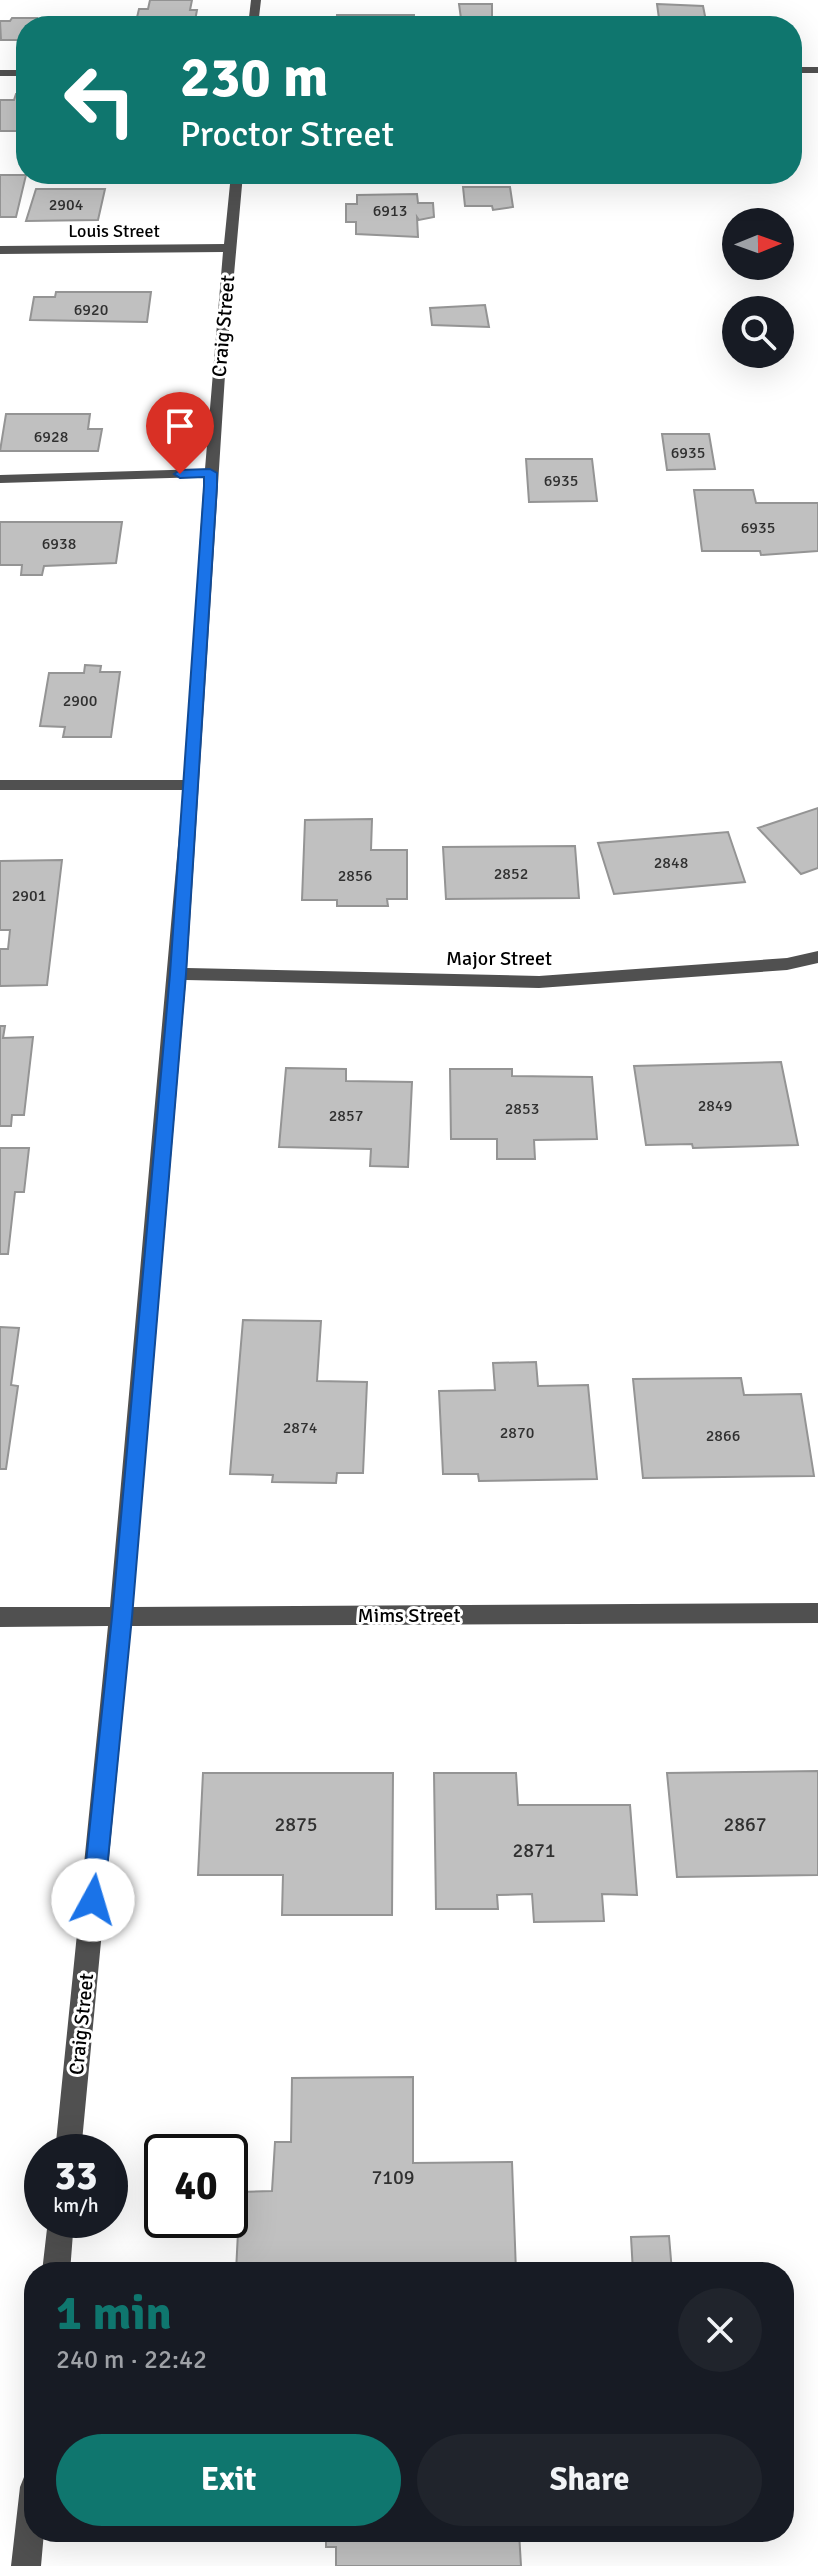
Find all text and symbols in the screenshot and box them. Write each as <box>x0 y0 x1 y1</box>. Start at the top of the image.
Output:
text: 230 m <box>180 43 328 112</box>
icon: left <box>48 48 152 152</box>
text: Proctor Street <box>180 112 394 157</box>
house number: 2904 <box>49 195 84 215</box>
house number: 6913 <box>373 201 407 221</box>
north arrow <box>722 208 794 280</box>
map controls <box>722 208 794 368</box>
street label: Louis Street <box>68 220 160 242</box>
street label: Craig Street <box>207 274 240 378</box>
button: search <box>722 296 794 368</box>
house number: 6920 <box>74 300 108 320</box>
pin <box>146 392 214 474</box>
icon: arrive <box>158 404 202 448</box>
house number: 6928 <box>34 427 68 447</box>
house number: 6935 <box>671 443 705 463</box>
house number: 6935 <box>544 471 578 491</box>
house number: 6935 <box>741 518 775 538</box>
house number: 6938 <box>42 534 76 554</box>
house number: 2900 <box>63 691 97 711</box>
house number: 2848 <box>654 853 688 873</box>
house number: 2852 <box>494 864 528 884</box>
house number: 2856 <box>338 866 372 886</box>
house number: 2901 <box>12 886 46 906</box>
street label: Major Street <box>446 946 552 971</box>
house number: 2849 <box>698 1096 732 1116</box>
house number: 2853 <box>505 1099 539 1119</box>
house number: 2857 <box>329 1106 363 1126</box>
house number: 2874 <box>283 1418 318 1438</box>
house number: 2870 <box>500 1423 534 1443</box>
house number: 2866 <box>706 1426 740 1446</box>
street label: Mims Street <box>358 1603 460 1628</box>
house number: 2875 <box>274 1812 318 1837</box>
house number: 2867 <box>723 1812 767 1837</box>
house number: 2871 <box>512 1838 556 1863</box>
position arrow <box>51 1858 135 1942</box>
street label: Craig Street <box>64 1972 99 2076</box>
speed limit sign: 40 <box>144 2134 248 2238</box>
text: 33 <box>54 2151 98 2201</box>
house number: 7109 <box>371 2165 415 2190</box>
text: km/h <box>53 2193 99 2218</box>
text: 1 min <box>56 2284 172 2343</box>
button: close <box>678 2288 762 2372</box>
text: 240 m · 22:42 <box>56 2344 207 2376</box>
button: Exit <box>56 2434 401 2526</box>
button: Share <box>417 2434 762 2526</box>

